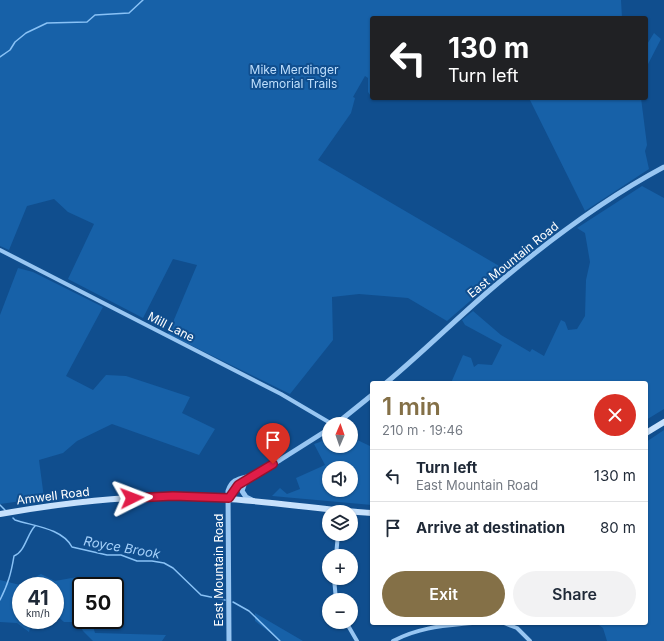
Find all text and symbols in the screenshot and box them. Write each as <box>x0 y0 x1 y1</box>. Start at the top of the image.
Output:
text: 130 m <box>448 31 529 65</box>
icon: left <box>382 32 434 84</box>
park label: Mike Merdinger Memorial Trails <box>250 62 339 91</box>
text: Turn left <box>448 65 518 86</box>
street label: East Mountain Road <box>464 218 561 301</box>
street label: Mill Lane <box>145 308 197 345</box>
text: 1 min <box>382 392 441 421</box>
button: close <box>594 394 636 436</box>
north arrow <box>322 417 358 453</box>
map controls <box>322 417 358 629</box>
text: 210 m · 19:46 <box>382 422 463 438</box>
pin <box>256 423 290 464</box>
icon: arrive <box>262 429 284 451</box>
text: Turn left <box>416 458 477 477</box>
button: sound <box>322 461 358 497</box>
icon: left <box>382 465 404 487</box>
text: 130 m <box>594 466 636 485</box>
position arrow <box>111 477 153 519</box>
text: East Mountain Road <box>416 477 538 493</box>
street label: Amwell Road <box>16 484 90 507</box>
button: layers <box>322 505 358 541</box>
street label: East Mountain Road <box>211 514 226 626</box>
icon: arrive <box>382 517 404 539</box>
text: Arrive at destination <box>416 518 565 537</box>
text: 80 m <box>600 518 636 537</box>
water label: Royce Brook <box>83 532 162 562</box>
button: + <box>322 549 358 585</box>
button: Exit <box>382 571 505 617</box>
button: Share <box>513 571 636 617</box>
speed limit sign: 50 <box>72 577 124 629</box>
text: 41 <box>27 586 49 610</box>
button: − <box>322 593 358 629</box>
text: km/h <box>26 607 50 619</box>

